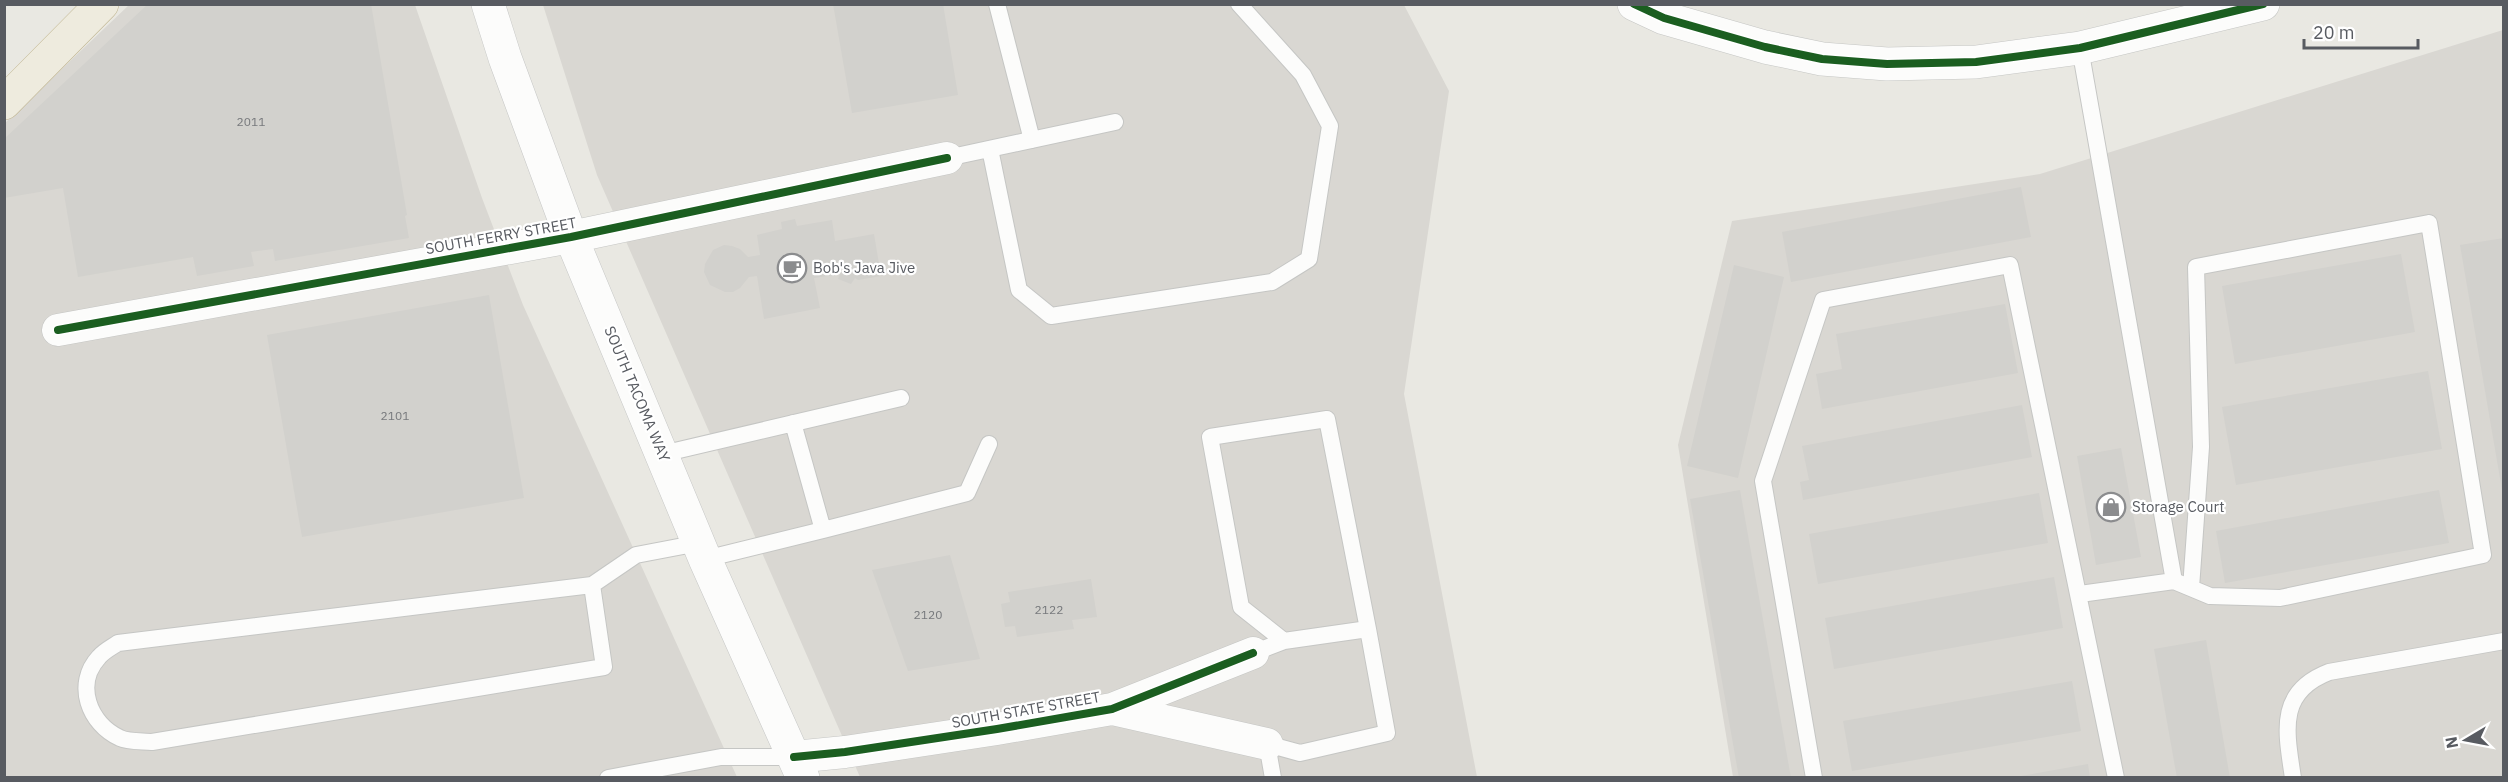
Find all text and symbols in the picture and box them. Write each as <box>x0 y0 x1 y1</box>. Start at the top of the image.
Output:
scale bar <box>2304 12 2418 50</box>
text: 20 m <box>2313 21 2355 44</box>
house number: 2011 <box>237 114 265 129</box>
street label: SOUTH FERRY STREET <box>424 213 578 258</box>
cafe icon: Bob's Java Jive <box>776 252 808 284</box>
place label: Bob's Java Jive <box>813 258 915 277</box>
street label: SOUTH TACOMA WAY <box>600 323 675 464</box>
house number: 2101 <box>381 408 409 423</box>
shop icon: Storage Court <box>2095 491 2127 523</box>
place label: Storage Court <box>2132 497 2224 516</box>
house number: 2122 <box>1035 602 1063 617</box>
house number: 2120 <box>914 607 942 622</box>
street label: SOUTH STATE STREET <box>950 687 1102 732</box>
north arrow <box>2436 710 2496 770</box>
text: N <box>2440 735 2462 750</box>

